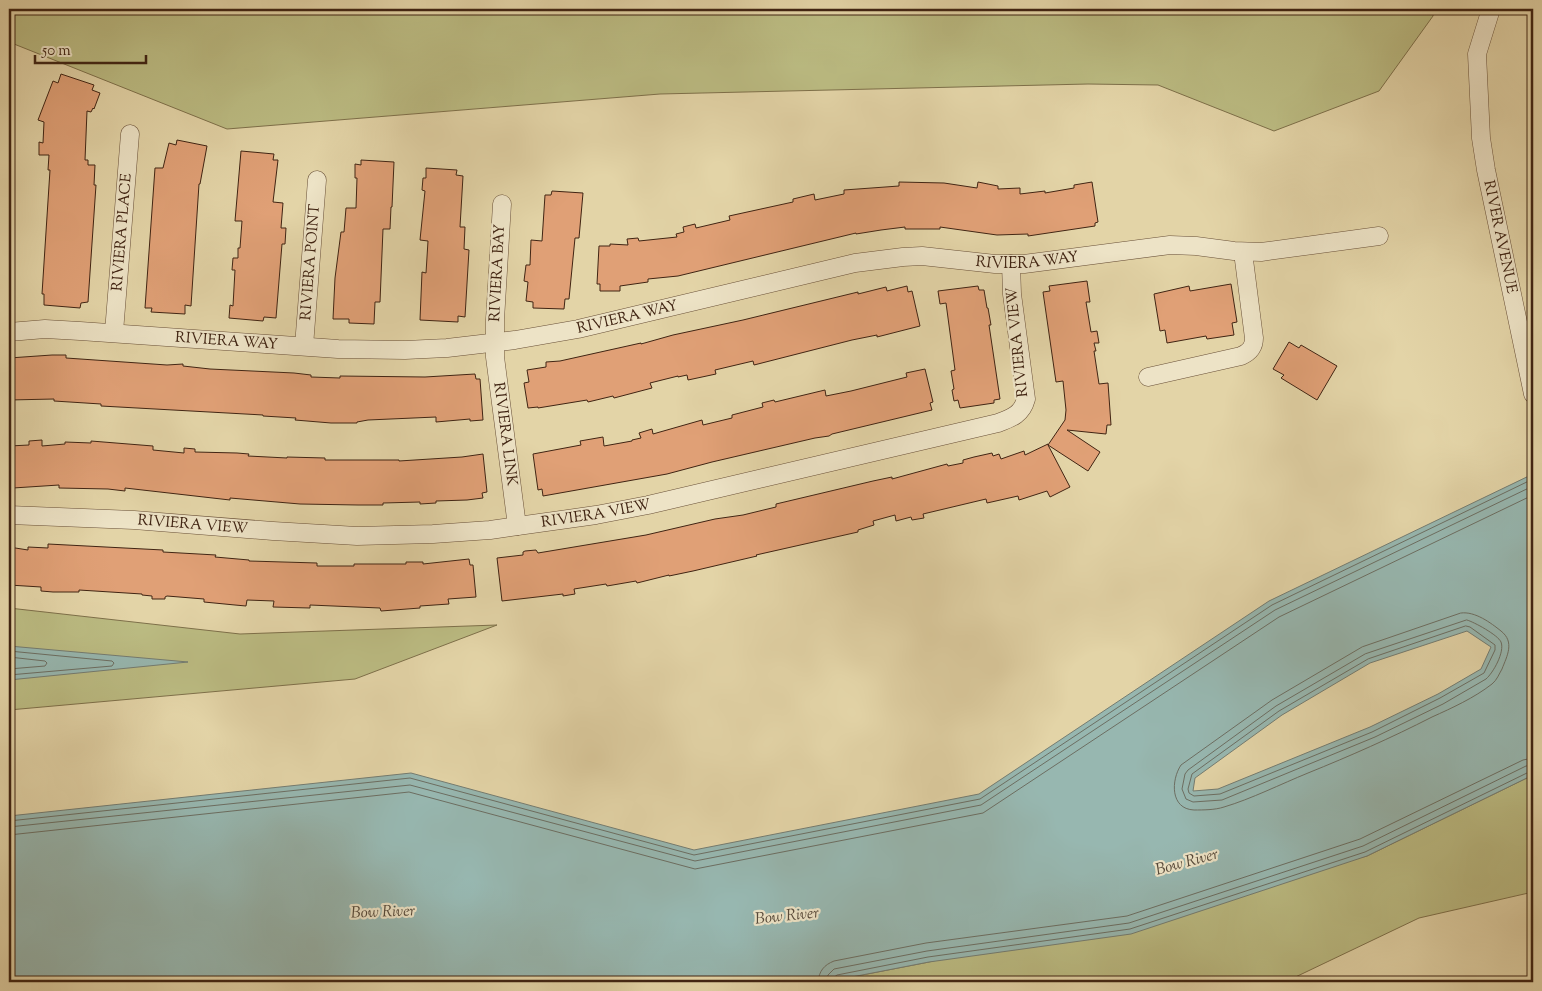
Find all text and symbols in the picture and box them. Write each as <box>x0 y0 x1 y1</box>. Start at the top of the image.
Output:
scale bar <box>35 32 146 64</box>
text: 50 m <box>41 41 71 62</box>
street label: RIVIERA PLACE <box>107 173 137 292</box>
street label: RIVER AVENUE <box>1478 178 1522 296</box>
street label: RIVIERA POINT <box>296 203 326 321</box>
street label: RIVIERA BAY <box>485 223 511 322</box>
street label: RIVIERA WAY <box>974 246 1080 275</box>
street label: RIVIERA VIEW <box>1002 286 1034 398</box>
street label: RIVIERA WAY <box>575 295 680 339</box>
street label: RIVIERA WAY <box>174 327 279 355</box>
street label: RIVIERA LINK <box>488 381 522 488</box>
street label: RIVIERA VIEW <box>540 494 653 533</box>
street label: RIVIERA VIEW <box>137 510 249 540</box>
water label: Bow River <box>1153 843 1221 882</box>
water label: Bow River <box>351 900 416 926</box>
water label: Bow River <box>754 902 820 932</box>

